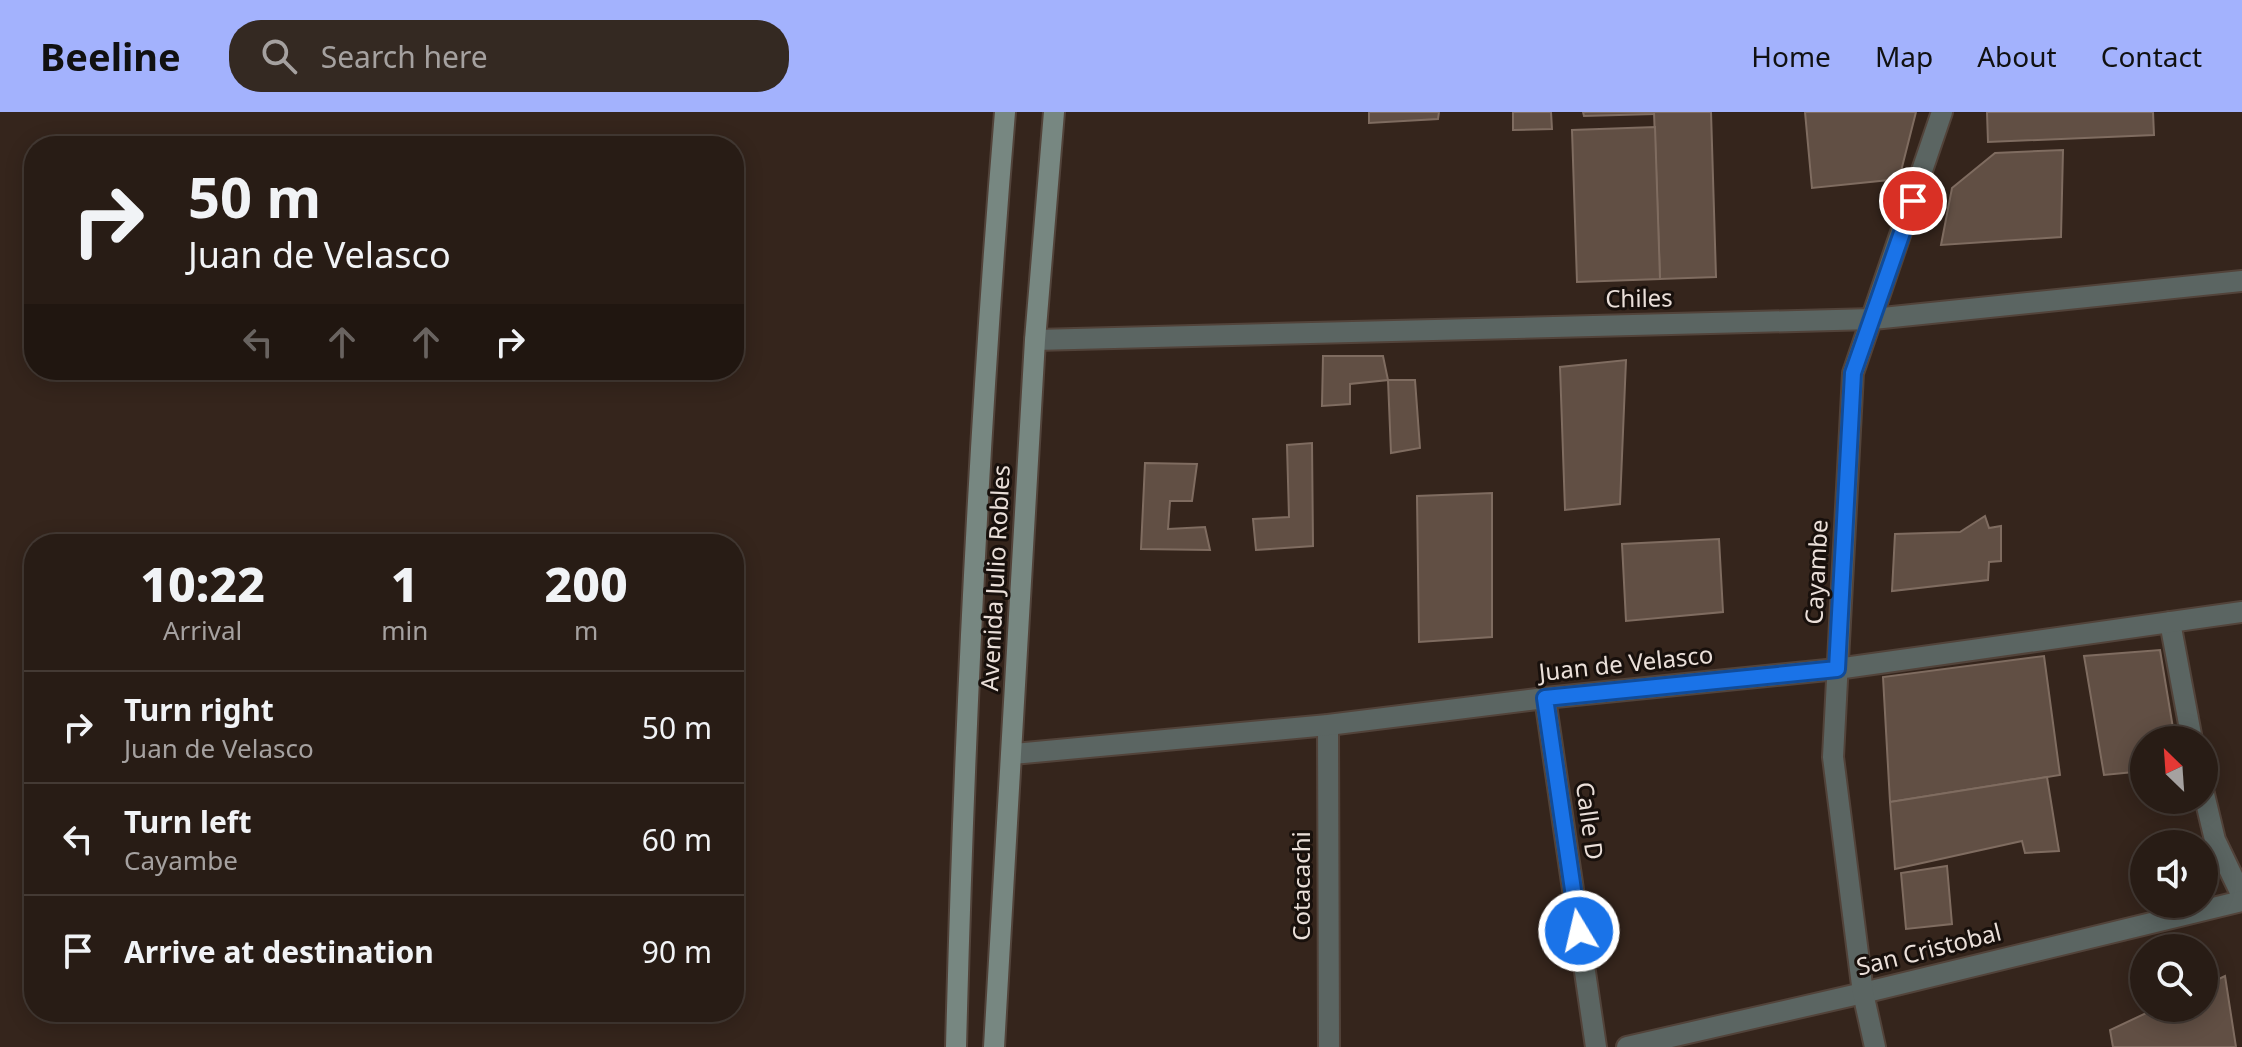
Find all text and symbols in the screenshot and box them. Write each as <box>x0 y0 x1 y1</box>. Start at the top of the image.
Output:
search box <box>229 20 789 92</box>
text: Beeline <box>40 30 181 82</box>
icon: search <box>257 34 301 78</box>
text: Search here <box>321 36 488 77</box>
text: Home <box>1751 37 1831 75</box>
text: Map <box>1875 37 1933 75</box>
text: About <box>1977 37 2057 75</box>
text: Contact <box>2101 37 2202 75</box>
text: 50 m <box>188 158 321 234</box>
pin <box>1879 167 1947 235</box>
icon: right <box>56 168 160 272</box>
icon: arrive <box>1891 179 1935 223</box>
text: Juan de Velasco <box>188 230 451 279</box>
street label: Chiles <box>1605 280 1673 315</box>
icon: left <box>236 320 280 364</box>
icon: ahead <box>320 320 364 364</box>
icon: ahead <box>404 320 448 364</box>
icon: right <box>488 320 532 364</box>
street label: Avenida Julio Robles <box>972 464 1017 692</box>
street label: Cayambe <box>1796 519 1835 625</box>
text: 10:22 <box>140 551 265 616</box>
text: 1 <box>391 551 419 616</box>
text: 200 <box>545 551 628 616</box>
text: Arrival <box>163 612 242 648</box>
text: min <box>381 612 428 648</box>
text: m <box>574 612 598 648</box>
street label: Juan de Velasco <box>1535 637 1715 688</box>
text: Turn right <box>124 689 274 730</box>
icon: right <box>56 705 100 749</box>
text: 50 m <box>642 707 712 748</box>
north arrow <box>2130 726 2218 814</box>
map controls <box>2130 726 2218 1022</box>
text: Juan de Velasco <box>124 730 314 766</box>
street label: Calle D <box>1569 780 1612 862</box>
text: Turn left <box>124 801 252 842</box>
icon: left <box>56 817 100 861</box>
text: 60 m <box>642 819 712 860</box>
button: sound <box>2130 830 2218 918</box>
street label: Cotacachi <box>1284 831 1317 941</box>
text: Cayambe <box>124 842 238 878</box>
position arrow <box>1537 889 1621 973</box>
street label: San Cristobal <box>1853 915 2004 982</box>
icon: arrive <box>56 929 100 973</box>
text: Arrive at destination <box>124 931 434 972</box>
text: 90 m <box>642 931 712 972</box>
button: search <box>2130 934 2218 1022</box>

